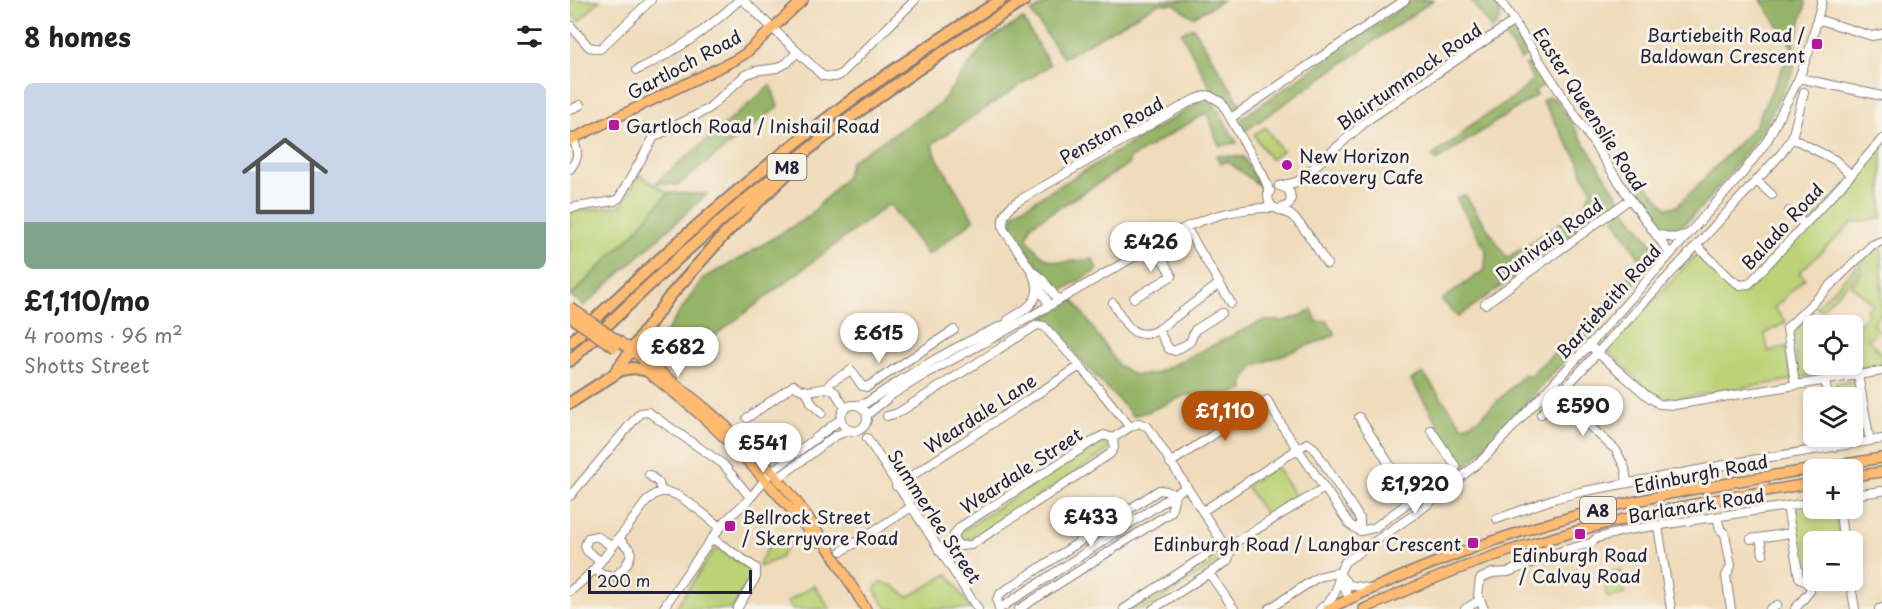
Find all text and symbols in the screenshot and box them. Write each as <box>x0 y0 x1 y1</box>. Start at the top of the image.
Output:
street label: Blairtummock Road <box>1331 16 1487 136</box>
text: 8 homes <box>24 17 131 56</box>
icon: filters <box>513 20 546 53</box>
place label: Bartiebeith Road / Baldowan Crescent <box>1640 21 1806 69</box>
street label: Easter Queenslie Road <box>1527 22 1653 196</box>
street label: Gartloch Road <box>622 23 746 105</box>
marker: Bartiebeith Road / Baldowan Crescent <box>1810 37 1824 51</box>
street label: Penston Road <box>1054 89 1168 171</box>
place label: Gartloch Road / Inishail Road <box>626 112 880 139</box>
marker: Gartloch Road / Inishail Road <box>607 118 621 132</box>
icon: home <box>231 122 339 230</box>
place label: New Horizon Recovery Cafe <box>1299 142 1423 190</box>
road number: M8 <box>768 154 806 180</box>
marker: New Horizon Recovery Cafe <box>1280 158 1294 172</box>
street label: Balado Road <box>1735 177 1829 275</box>
street label: Dunivaig Road <box>1490 191 1608 287</box>
pin: £426 <box>1115 222 1187 273</box>
text: £426 <box>1124 226 1178 256</box>
street label: Bartiebeith Road <box>1549 238 1667 364</box>
text: £1,110/mo <box>24 281 150 320</box>
pin: £615 <box>843 313 915 364</box>
map controls <box>1803 315 1863 591</box>
button: locate <box>1803 315 1863 375</box>
text: £615 <box>854 317 904 347</box>
text: 4 rooms · 96 m² <box>24 320 183 350</box>
pin: £682 <box>642 327 714 378</box>
text: £682 <box>651 331 705 361</box>
text: Shotts Street <box>24 350 149 380</box>
street label: Weardale Lane <box>918 366 1042 460</box>
pin: £590 <box>1547 386 1619 437</box>
button: layers <box>1803 387 1863 447</box>
text: £590 <box>1556 390 1610 420</box>
pin: £1,110 <box>1176 391 1274 442</box>
text: £1,110 <box>1195 395 1255 425</box>
street label: Weardale Street <box>955 420 1087 520</box>
pin: £541 <box>727 423 799 474</box>
text: £541 <box>738 427 788 457</box>
street label: Summerlee Street <box>881 444 989 588</box>
street label: Edinburgh Road <box>1632 447 1770 499</box>
button: + <box>1803 459 1863 519</box>
pin: £1,920 <box>1366 464 1464 515</box>
text: £1,920 <box>1381 468 1449 498</box>
street label: Barlanark Road <box>1626 481 1766 529</box>
pin: £433 <box>1055 497 1127 548</box>
road number: A8 <box>1580 497 1616 523</box>
text: £433 <box>1064 501 1118 531</box>
place label: Bellrock Street / Skerryvore Road <box>742 503 899 551</box>
marker: Bellrock Street / Skerryvore Road <box>723 519 737 533</box>
marker: Edinburgh Road / Calvay Road <box>1573 527 1587 541</box>
place label: Edinburgh Road / Langbar Crescent <box>1154 530 1461 557</box>
button: − <box>1803 531 1863 591</box>
marker: Edinburgh Road / Langbar Crescent <box>1466 536 1480 550</box>
place label: Edinburgh Road / Calvay Road <box>1512 541 1648 589</box>
scale bar <box>588 567 752 594</box>
text: 200 m <box>597 568 650 592</box>

